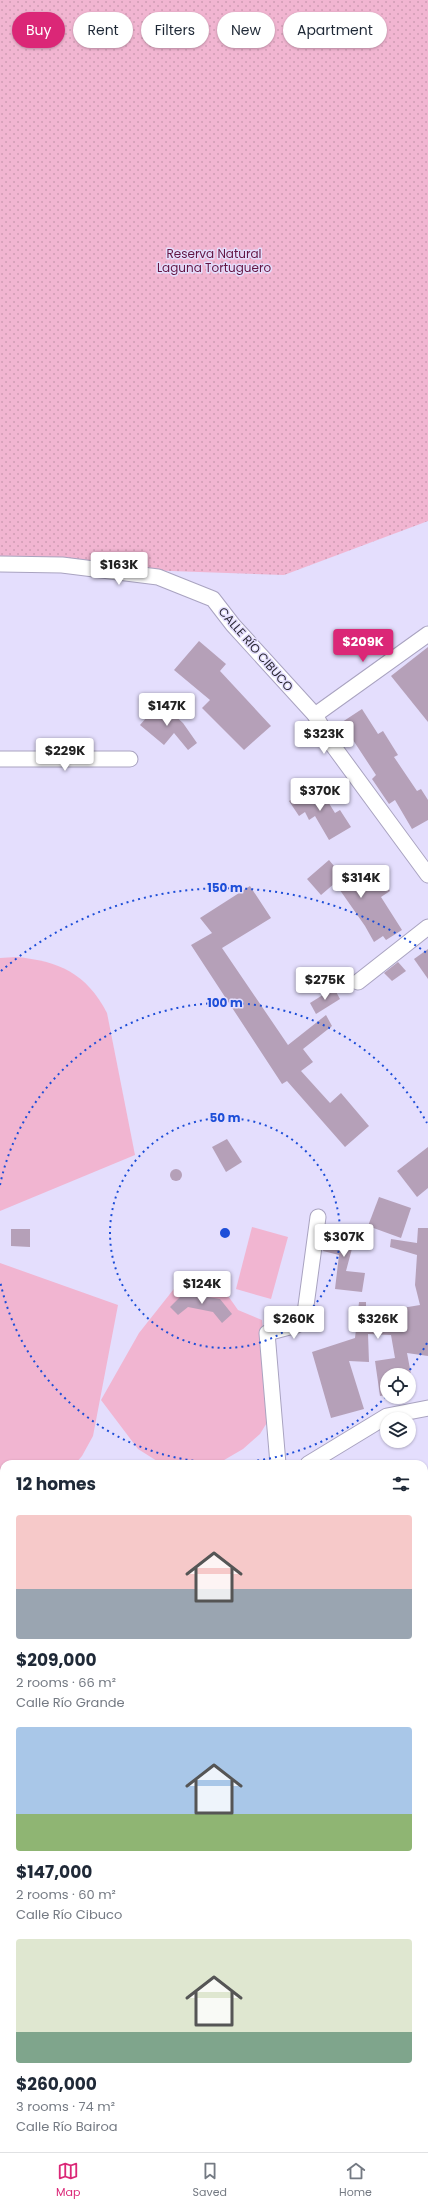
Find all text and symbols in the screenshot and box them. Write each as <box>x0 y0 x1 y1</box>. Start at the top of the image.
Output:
chip: Buy <box>12 12 65 48</box>
chip: Rent <box>73 12 133 48</box>
chip: Filters <box>141 12 209 48</box>
chip: New <box>217 12 275 48</box>
chip: Apartment <box>283 12 387 48</box>
park label: Reserva Natural Laguna Tortuguero <box>157 245 271 276</box>
pin: $163K <box>91 552 147 586</box>
text: $163K <box>100 555 138 574</box>
street label: CALLE RÍO CIBUCO <box>215 603 297 695</box>
pin: $209K <box>335 629 391 663</box>
text: $209K <box>342 632 384 651</box>
pin: $147K <box>139 693 195 727</box>
text: $147K <box>148 696 186 715</box>
pin: $323K <box>296 721 352 755</box>
text: $323K <box>304 724 344 743</box>
pin: $229K <box>37 738 93 772</box>
text: $229K <box>45 741 85 760</box>
pin: $370K <box>292 778 348 812</box>
text: $370K <box>300 781 340 800</box>
pin: $314K <box>333 865 389 899</box>
text: $314K <box>341 868 381 887</box>
text: 150 m <box>207 879 243 896</box>
pin: $275K <box>297 967 353 1001</box>
text: $275K <box>305 970 345 989</box>
text: 100 m <box>207 994 243 1011</box>
text: 50 m <box>210 1109 241 1126</box>
pin: $307K <box>316 1224 372 1258</box>
centre of rings <box>218 1226 232 1240</box>
text: $307K <box>324 1227 364 1246</box>
pin: $124K <box>174 1271 230 1305</box>
text: $124K <box>183 1274 221 1293</box>
pin: $260K <box>266 1306 322 1340</box>
pin: $326K <box>350 1306 406 1340</box>
text: $260K <box>273 1309 315 1328</box>
text: $326K <box>357 1309 399 1328</box>
map controls <box>380 1368 416 1448</box>
button: locate <box>380 1368 416 1404</box>
button: layers <box>380 1412 416 1448</box>
text: 12 homes <box>16 1472 96 1496</box>
icon: filters <box>390 1473 412 1495</box>
icon: home <box>178 1541 250 1613</box>
text: $209,000 <box>16 1648 97 1672</box>
text: 2 rooms · 66 m² <box>16 1673 116 1692</box>
text: Calle Río Grande <box>16 1693 125 1712</box>
icon: home <box>178 1753 250 1825</box>
text: $147,000 <box>16 1860 92 1884</box>
text: 2 rooms · 60 m² <box>16 1885 116 1904</box>
text: Calle Río Cibuco <box>16 1905 122 1924</box>
icon: home <box>178 1965 250 2037</box>
text: $260,000 <box>16 2072 97 2096</box>
text: 3 rooms · 74 m² <box>16 2097 115 2116</box>
text: Calle Río Bairoa <box>16 2117 118 2136</box>
tab: Map <box>56 2160 80 2201</box>
tab: Saved <box>193 2160 227 2201</box>
tab: Home <box>339 2160 372 2201</box>

